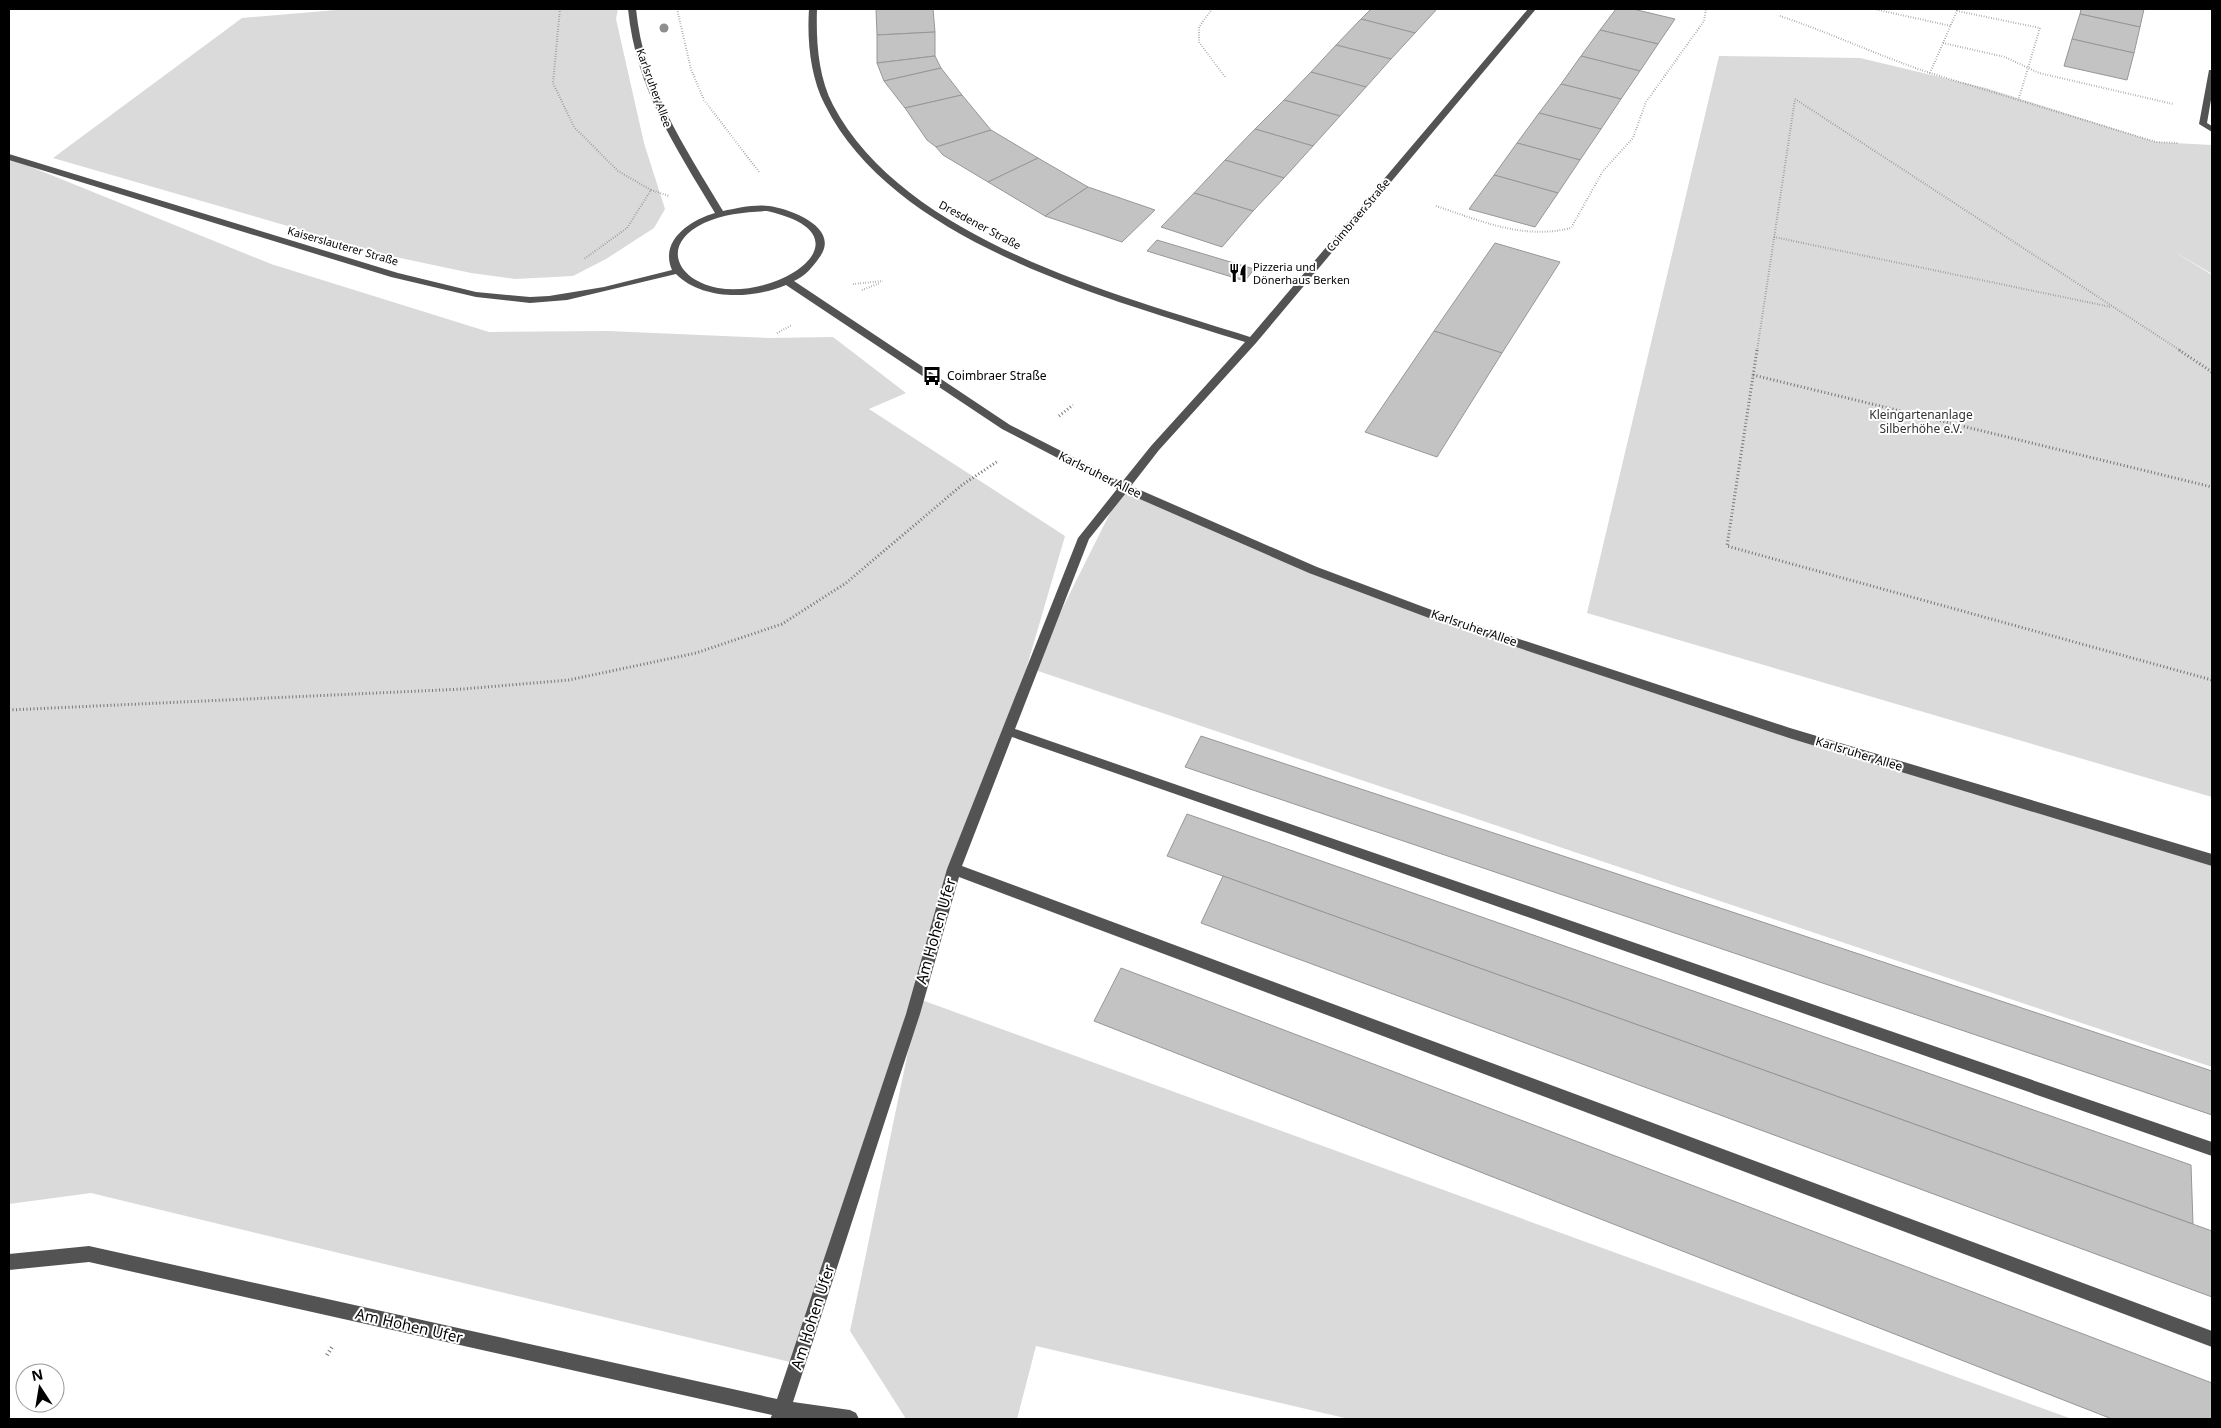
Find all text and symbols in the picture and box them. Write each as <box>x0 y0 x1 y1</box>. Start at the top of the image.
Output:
street label: Karlsruher Allee <box>633 47 676 129</box>
street label: Coimbraer Straße <box>1323 175 1393 254</box>
street label: Dresdener Straße <box>937 197 1024 253</box>
street label: Kaiserslauterer Straße <box>286 223 400 269</box>
place label: Pizzeria und Dönerhaus Berken <box>1253 259 1350 287</box>
restaurant icon: Pizzeria und Dönerhaus Berken <box>1227 262 1249 284</box>
bus stop icon: Coimbraer Straße <box>921 365 943 387</box>
place label: Coimbraer Straße <box>947 367 1047 384</box>
park label: Kleingartenanlage Silberhöhe e.V. <box>1869 406 1973 437</box>
street label: Karlsruher Allee <box>1056 447 1145 502</box>
street label: Karlsruher Allee <box>1429 605 1520 650</box>
street label: Karlsruher Allee <box>1814 732 1905 775</box>
street label: Am Hohen Ufer <box>910 875 960 986</box>
street label: Am Hohen Ufer <box>786 1262 838 1372</box>
street label: Am Hohen Ufer <box>354 1303 465 1347</box>
north arrow <box>15 1363 65 1413</box>
text: N <box>30 1364 45 1385</box>

